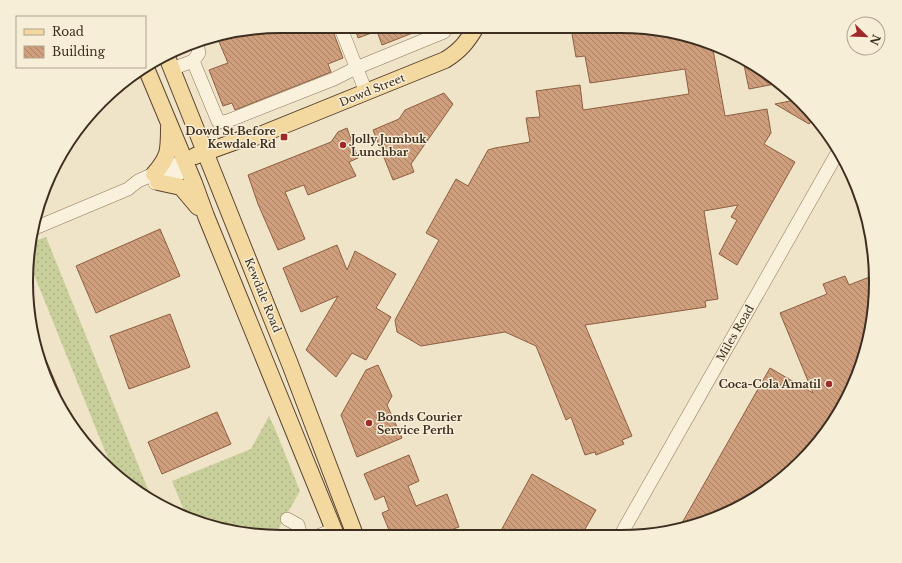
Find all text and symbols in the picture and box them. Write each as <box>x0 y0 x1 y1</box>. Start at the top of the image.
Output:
legend <box>16 16 146 68</box>
north arrow <box>846 16 886 56</box>
text: Road <box>52 24 84 39</box>
text: N <box>866 32 884 48</box>
text: Building <box>52 44 106 59</box>
street label: Dowd Street <box>337 70 408 110</box>
place label: Dowd St Before Kewdale Rd <box>185 124 277 151</box>
marker: Dowd St Before Kewdale Rd <box>279 132 289 142</box>
place label: Jolly Jumbuk Lunchbar <box>349 132 427 159</box>
marker: Jolly Jumbuk Lunchbar <box>338 140 348 150</box>
street label: Kewdale Road <box>242 256 285 335</box>
street label: Miles Road <box>713 302 757 364</box>
place label: Coca-Cola Amatil <box>719 377 821 391</box>
marker: Coca-Cola Amatil <box>824 379 834 389</box>
place label: Bonds Courier Service Perth <box>377 410 463 437</box>
marker: Bonds Courier Service Perth <box>364 418 374 428</box>

